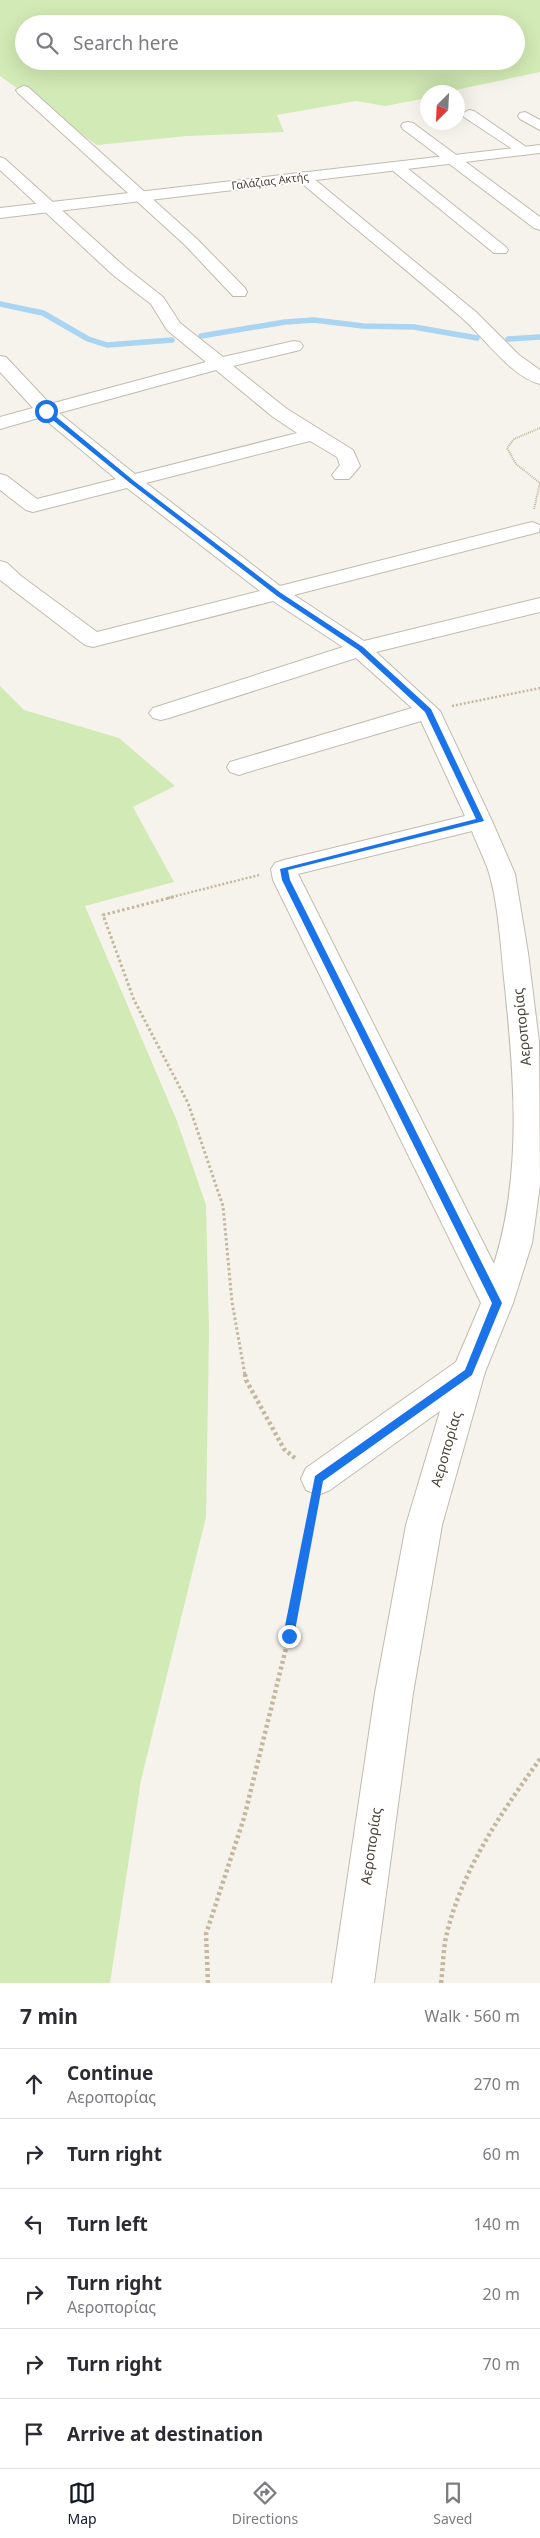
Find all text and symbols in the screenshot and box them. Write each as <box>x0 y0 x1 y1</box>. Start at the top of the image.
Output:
search box <box>15 15 525 70</box>
icon: search <box>33 29 61 57</box>
text: Search here <box>73 30 179 56</box>
north arrow <box>420 85 465 130</box>
street label: Γαλάζιας Ακτής <box>231 168 309 193</box>
route start <box>35 400 58 423</box>
street label: Αεροπορίας <box>508 987 535 1067</box>
street label: Αεροπορίας <box>426 1409 465 1489</box>
route end <box>278 1625 301 1648</box>
street label: Αεροπορίας <box>356 1806 385 1886</box>
text: 7 min <box>20 2002 78 2030</box>
text: Walk · 560 m <box>425 2005 520 2027</box>
text: Continue <box>67 2060 153 2086</box>
icon: ahead <box>20 2070 48 2098</box>
text: 270 m <box>473 2073 520 2095</box>
text: Αεροπορίας <box>67 2086 156 2108</box>
icon: right <box>20 2140 48 2168</box>
text: Turn right <box>67 2141 162 2167</box>
text: 60 m <box>483 2143 520 2165</box>
icon: left <box>20 2210 48 2238</box>
text: Turn left <box>67 2211 148 2237</box>
text: 140 m <box>473 2213 520 2235</box>
text: Turn right <box>67 2270 162 2296</box>
icon: right <box>20 2280 48 2308</box>
text: 20 m <box>483 2283 520 2305</box>
text: Αεροπορίας <box>67 2296 156 2318</box>
icon: right <box>20 2350 48 2378</box>
text: Turn right <box>67 2351 162 2377</box>
text: 70 m <box>483 2353 520 2375</box>
icon: arrive <box>20 2420 48 2448</box>
text: Arrive at destination <box>67 2421 263 2447</box>
tab: Map <box>68 2479 97 2528</box>
tab: Directions <box>232 2479 298 2528</box>
tab: Saved <box>433 2479 472 2528</box>

